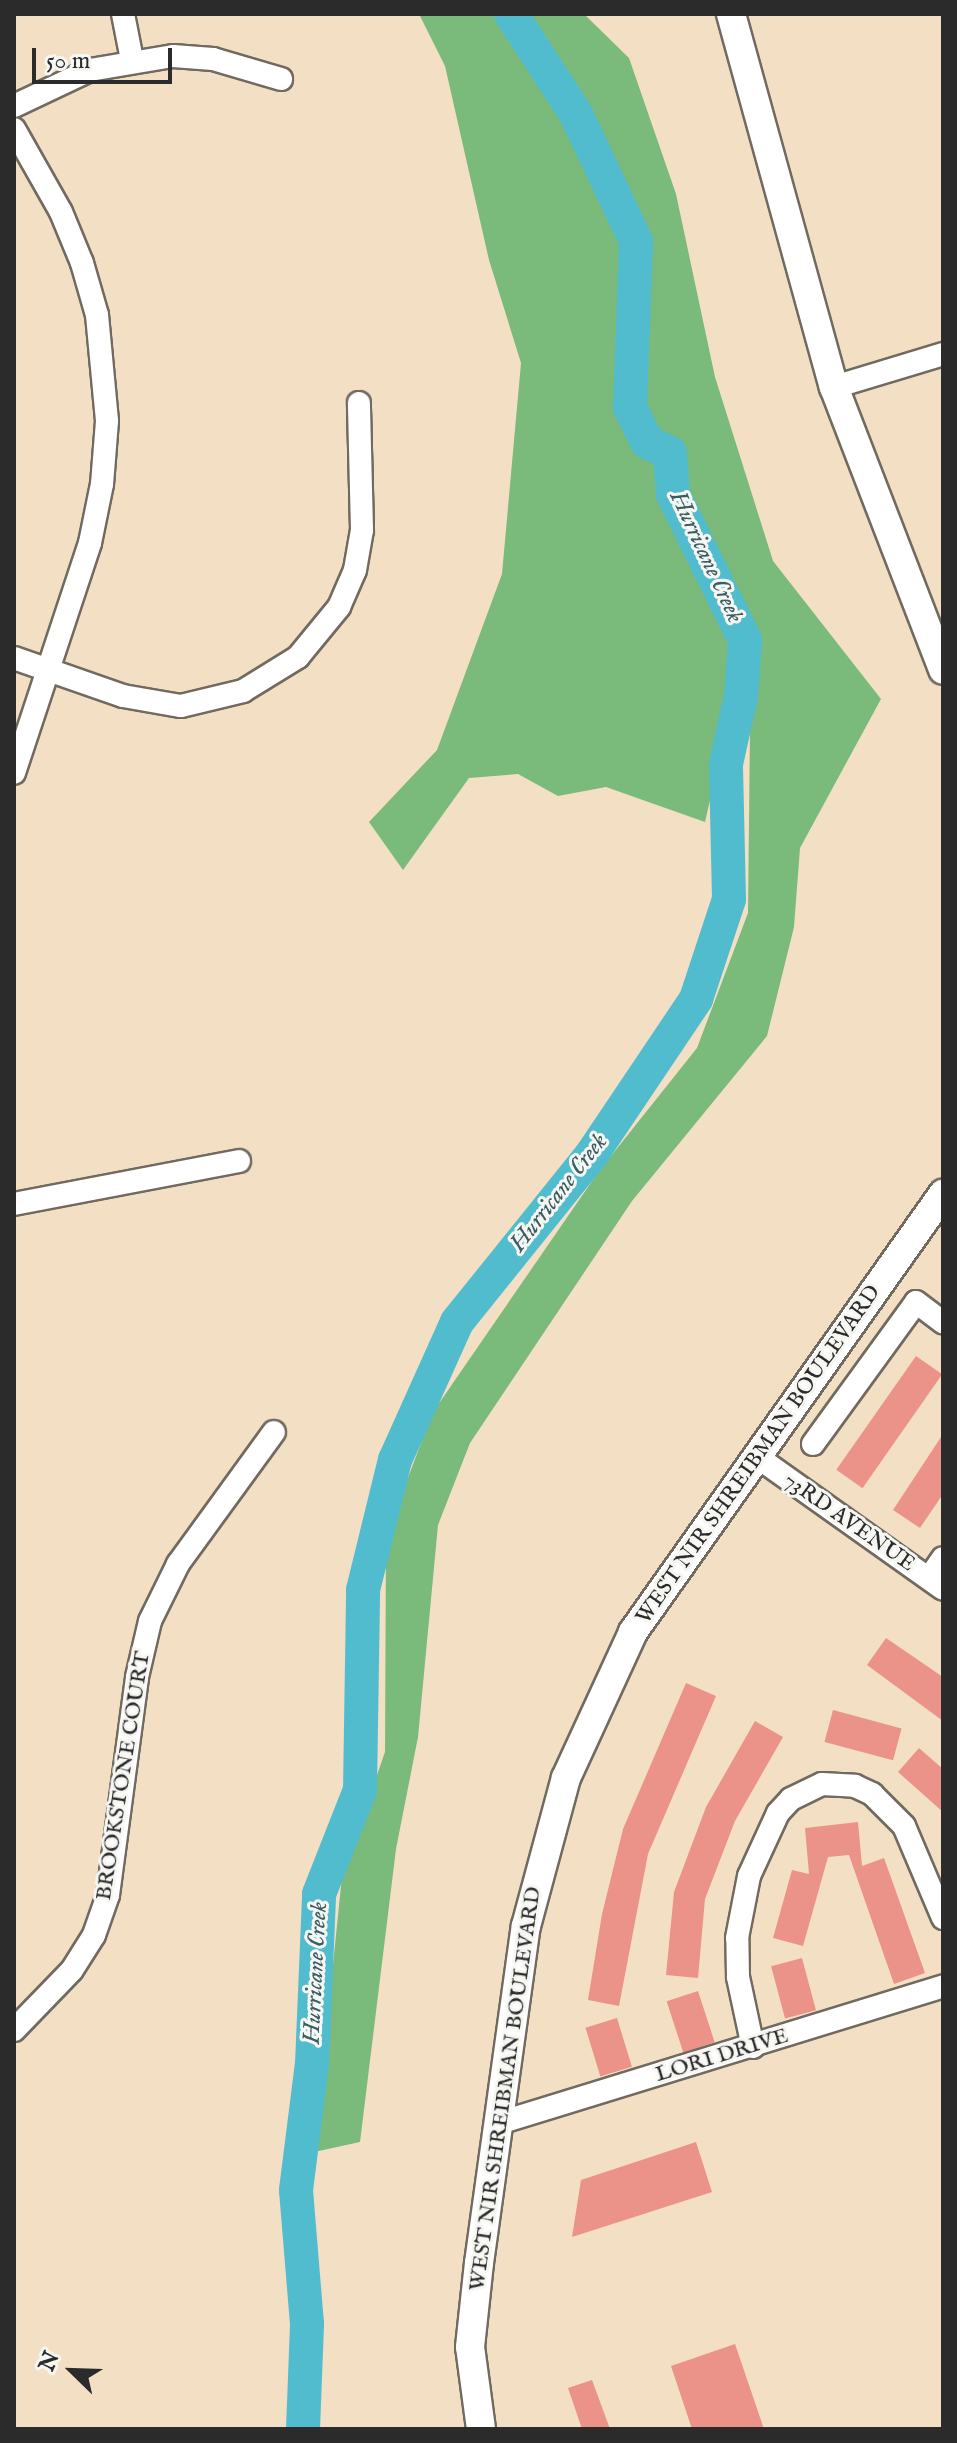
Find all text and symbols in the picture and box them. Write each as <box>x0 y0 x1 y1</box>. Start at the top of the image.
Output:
scale bar <box>36 32 176 82</box>
text: 50 m <box>46 46 90 77</box>
water label: Hurricane Creek <box>663 487 749 627</box>
water label: Hurricane Creek <box>504 1128 614 1258</box>
street label: WEST NIR SHREIBMAN BOULEVARD <box>631 1280 887 1630</box>
street label: 73RD AVENUE <box>778 1468 920 1578</box>
street label: BROOKSTONE COURT <box>91 1650 157 1902</box>
street label: WEST NIR SHREIBMAN BOULEVARD <box>465 1885 547 2293</box>
water label: Hurricane Creek <box>298 1901 334 2045</box>
street label: LORI DRIVE <box>652 2023 792 2089</box>
north arrow <box>32 2331 112 2411</box>
text: N <box>33 2347 67 2376</box>

